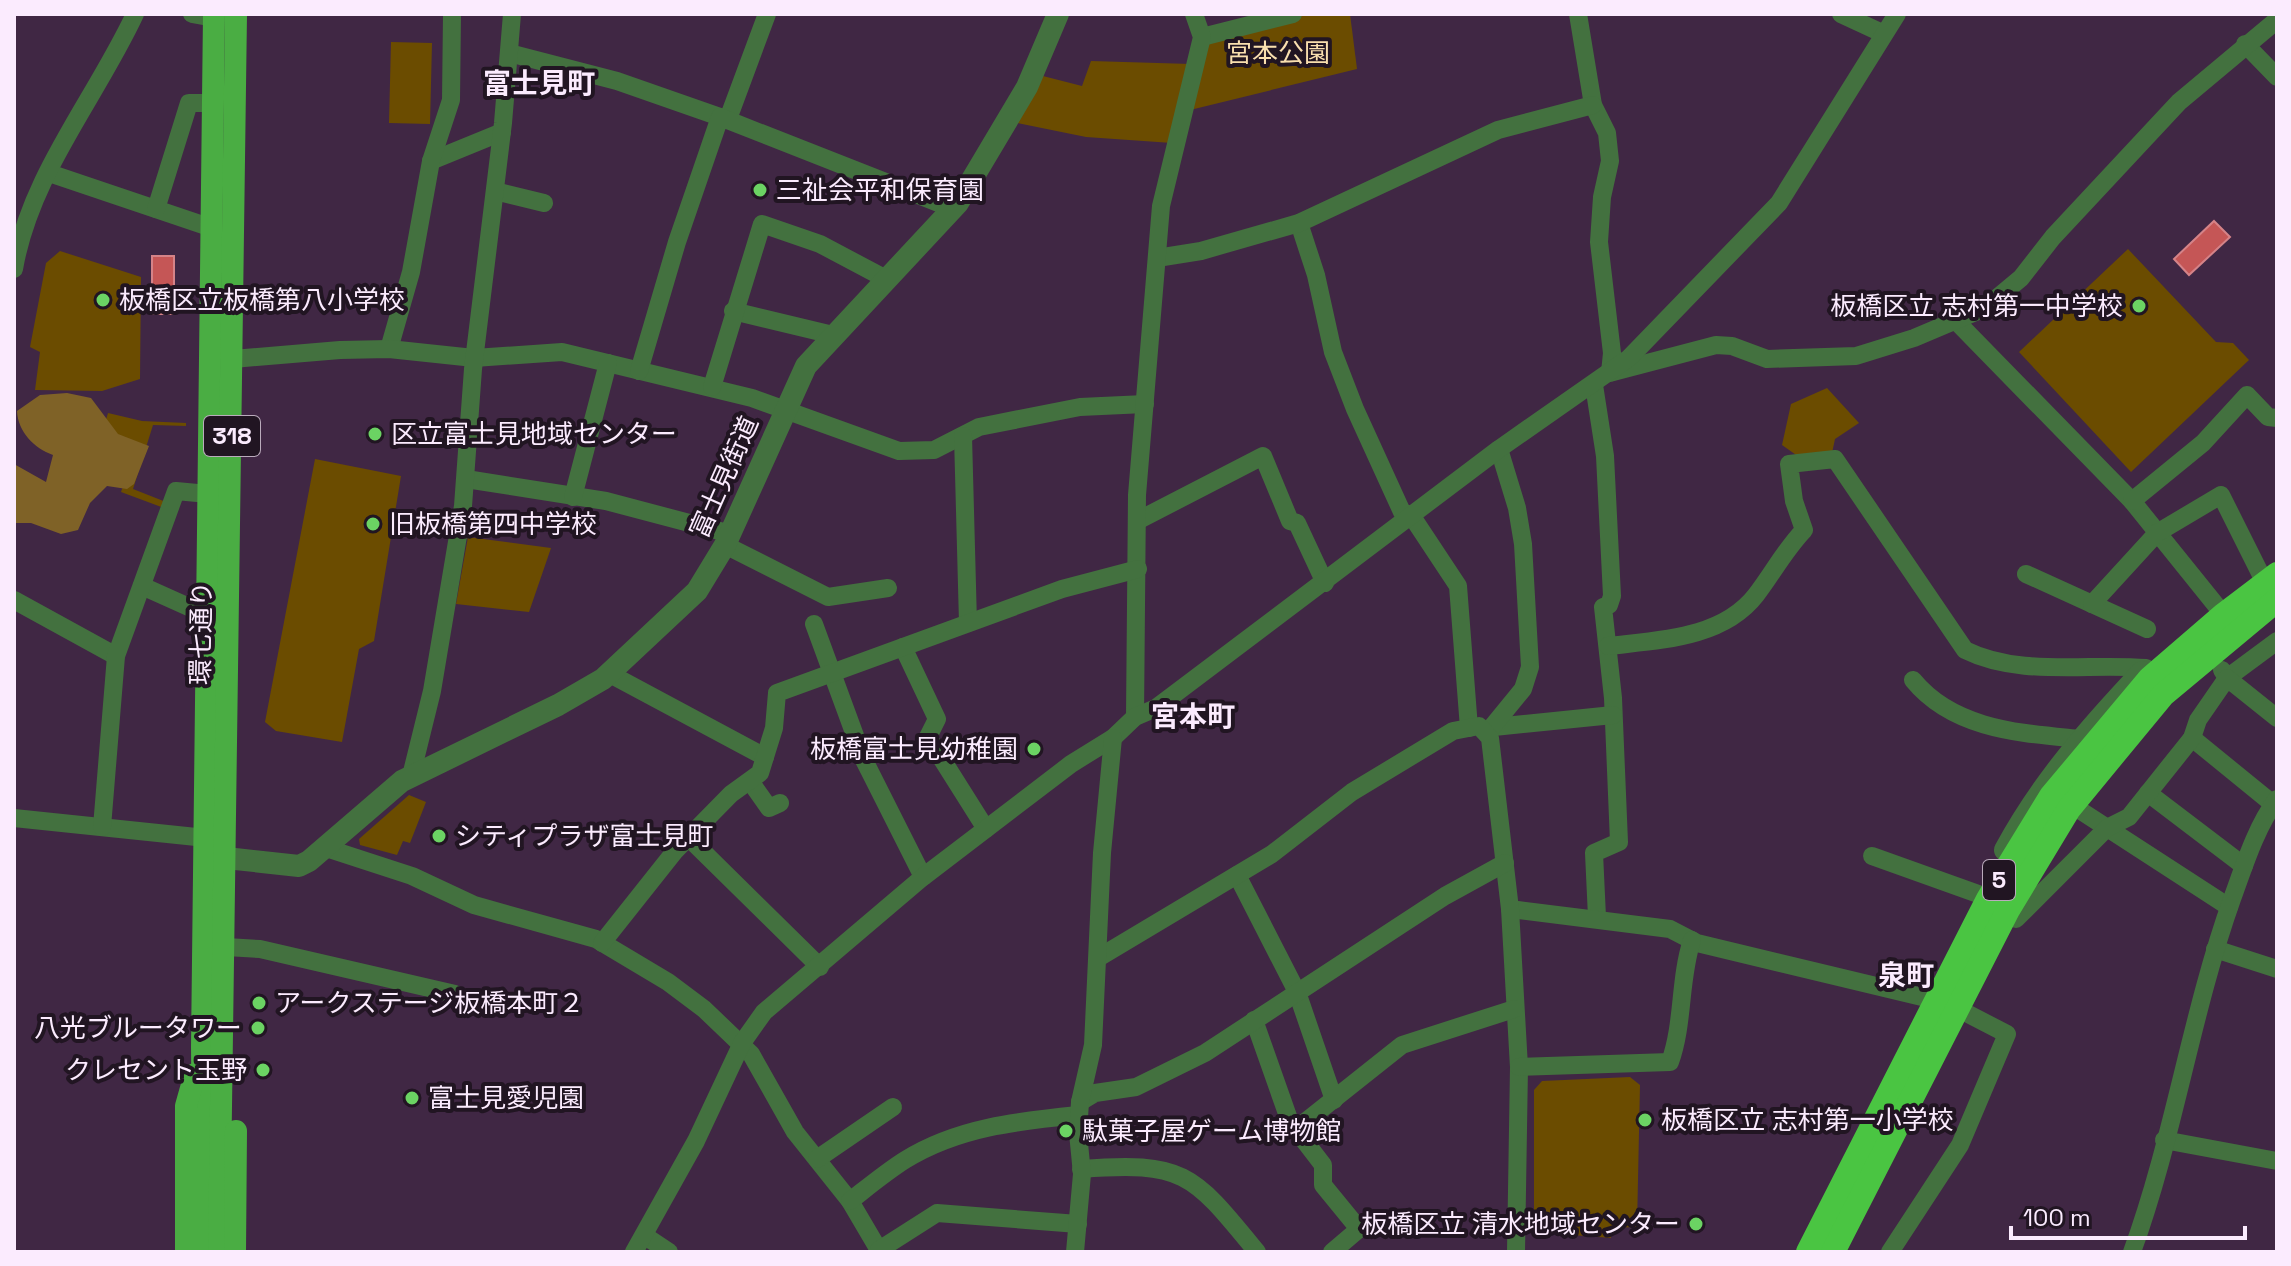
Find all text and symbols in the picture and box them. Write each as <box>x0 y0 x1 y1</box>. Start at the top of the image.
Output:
park label: 宮本公園 <box>1226 36 1330 70</box>
district label: 富士見町 <box>483 65 595 101</box>
place label: 三祉会平和保育園 <box>776 173 984 207</box>
marker: 三祉会平和保育園 <box>751 181 769 199</box>
place label: 板橋区立板橋第八小学校 <box>119 283 405 317</box>
place label: 板橋区立 志村第一中学校 <box>1830 289 2123 323</box>
marker: 板橋区立板橋第八小学校 <box>94 291 112 309</box>
marker: 板橋区立 志村第一中学校 <box>2130 297 2148 315</box>
street label: 富士見街道 <box>682 411 766 543</box>
road number: 318 <box>204 416 260 456</box>
place label: 区立富士見地域センター <box>391 417 677 451</box>
marker: 区立富士見地域センター <box>366 425 384 443</box>
place label: 旧板橋第四中学校 <box>389 507 597 541</box>
marker: 旧板橋第四中学校 <box>364 515 382 533</box>
street label: 環七通り <box>183 581 219 685</box>
district label: 宮本町 <box>1151 698 1235 734</box>
place label: 板橋富士見幼稚園 <box>810 732 1018 766</box>
marker: 板橋富士見幼稚園 <box>1025 740 1043 758</box>
place label: シティプラザ富士見町 <box>455 819 713 853</box>
marker: シティプラザ富士見町 <box>430 827 448 845</box>
road number: 5 <box>1983 860 2015 900</box>
district label: 泉町 <box>1878 957 1934 993</box>
place label: アークステージ板橋本町２ <box>275 986 584 1020</box>
marker: アークステージ板橋本町２ <box>250 994 268 1012</box>
place label: 八光ブルータワー <box>34 1011 242 1045</box>
marker: 八光ブルータワー <box>249 1019 267 1037</box>
place label: クレセント玉野 <box>65 1053 247 1087</box>
marker: クレセント玉野 <box>254 1061 272 1079</box>
place label: 富士見愛児園 <box>428 1081 584 1115</box>
marker: 富士見愛児園 <box>403 1089 421 1107</box>
place label: 板橋区立 志村第一小学校 <box>1661 1103 1954 1137</box>
marker: 板橋区立 志村第一小学校 <box>1636 1111 1654 1129</box>
place label: 駄菓子屋ゲーム博物館 <box>1082 1114 1341 1148</box>
marker: 駄菓子屋ゲーム博物館 <box>1057 1122 1075 1140</box>
scale bar <box>2011 1190 2245 1240</box>
text: 100 m <box>2023 1202 2091 1233</box>
place label: 板橋区立 清水地域センター <box>1361 1207 1680 1241</box>
marker: 板橋区立 清水地域センター <box>1687 1215 1705 1233</box>

